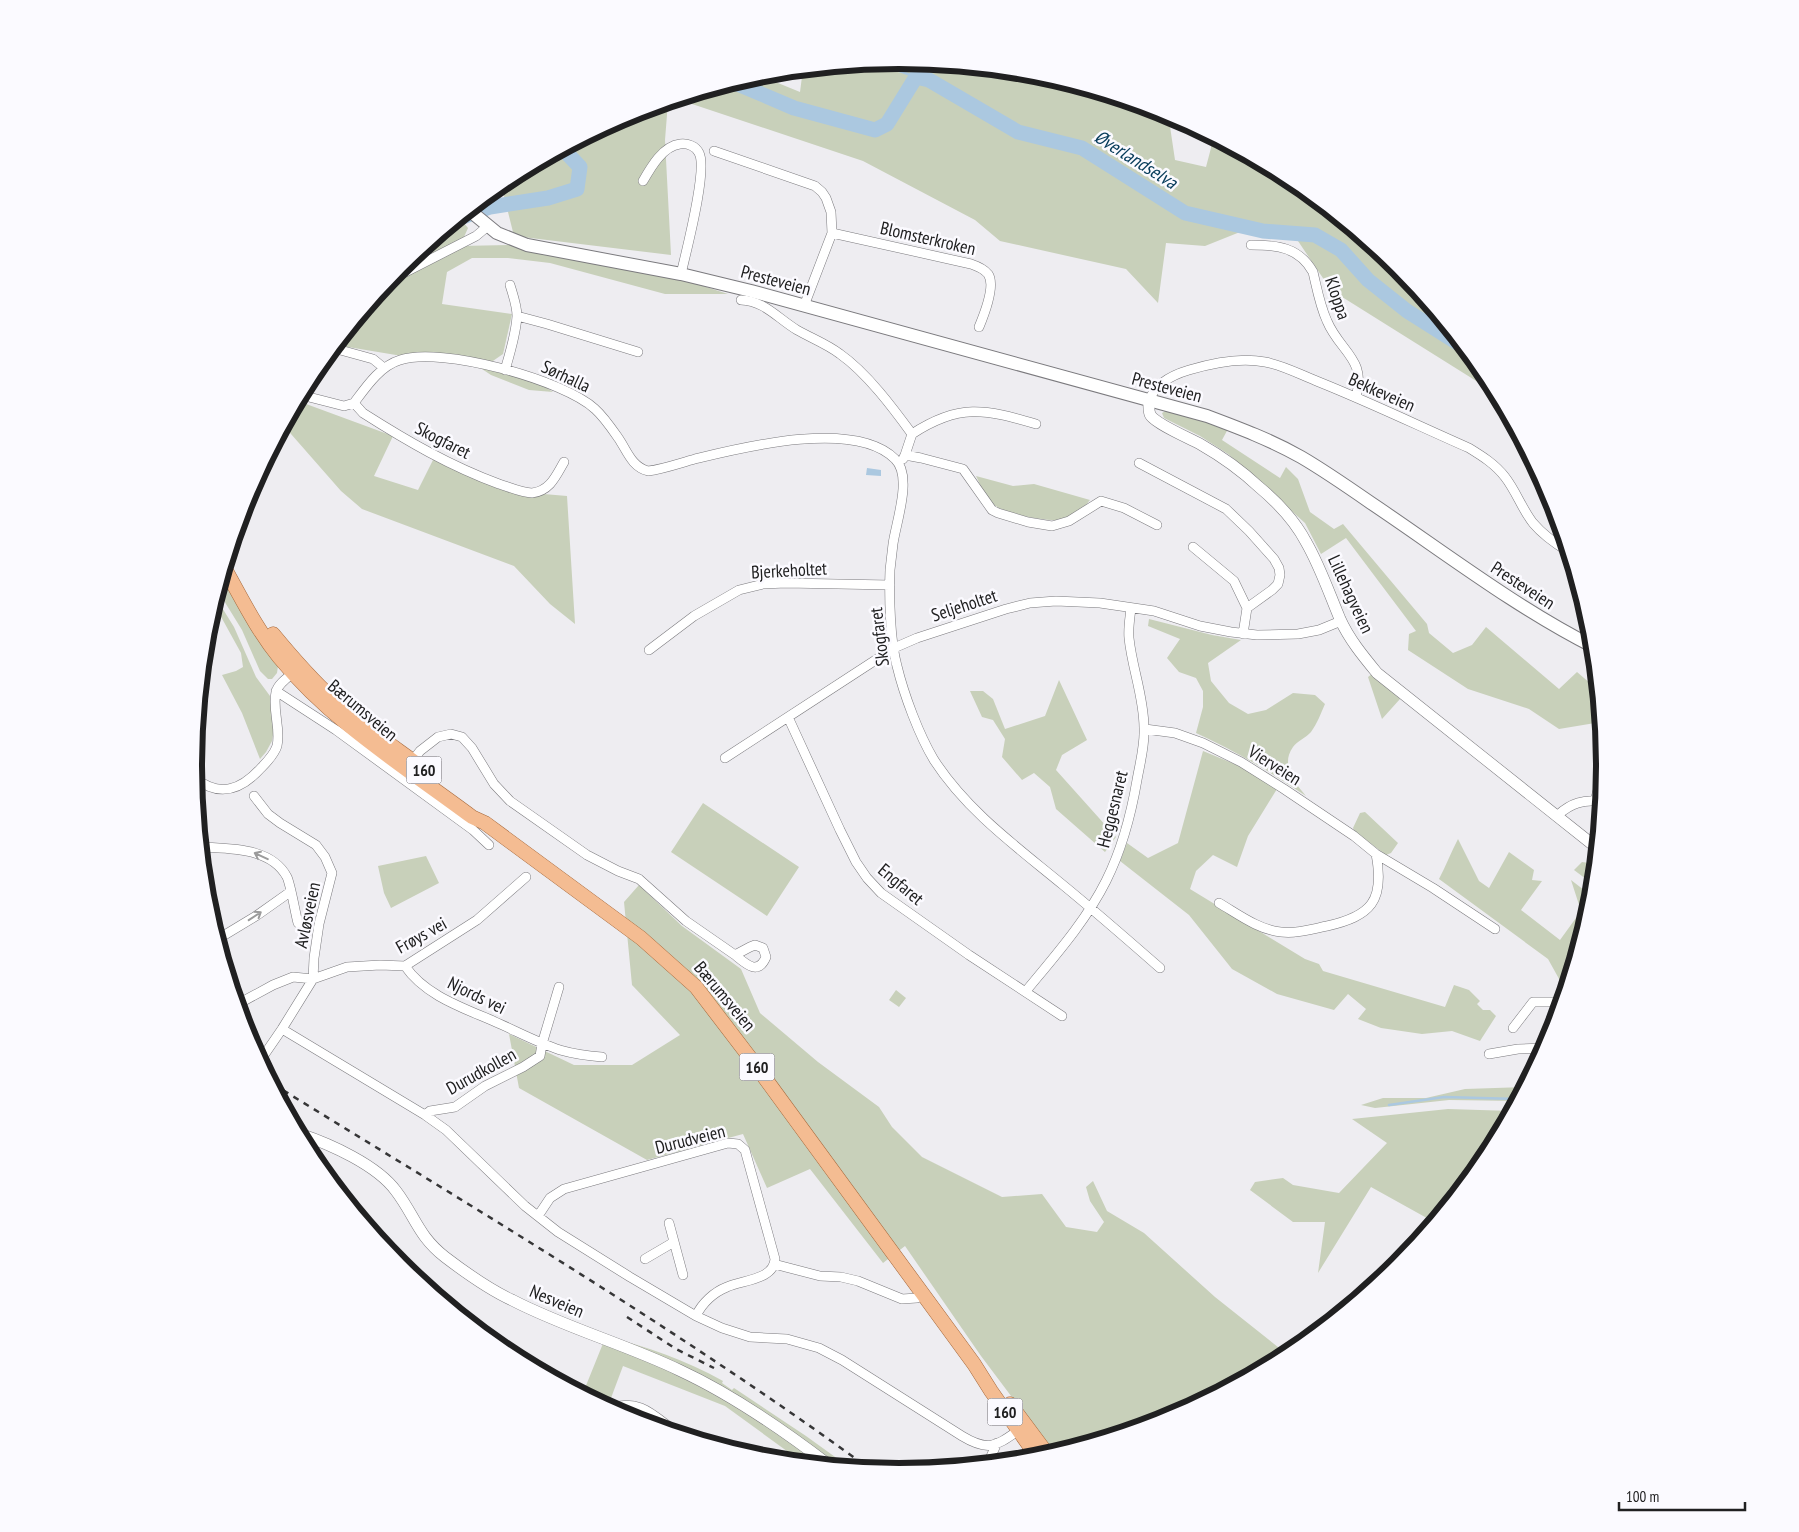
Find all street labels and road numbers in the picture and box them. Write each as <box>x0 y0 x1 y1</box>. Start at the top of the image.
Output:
street label: Blomsterkroken <box>878 216 978 260</box>
street label: Presteveien <box>738 260 814 300</box>
street label: Kloppa <box>1320 274 1356 322</box>
street label: Sørhalla <box>538 355 594 397</box>
street label: Presteveien <box>1129 367 1205 407</box>
street label: Bekkeveien <box>1345 367 1419 417</box>
street label: Skogfaret <box>411 416 475 464</box>
street label: Lillehagveien <box>1323 551 1379 637</box>
street label: Presteveien <box>1487 556 1559 614</box>
street label: Bjerkeholtet <box>750 557 828 583</box>
street label: Seljeholtet <box>928 584 1000 626</box>
street label: Skogfaret <box>864 606 894 668</box>
street label: Bærumsveien <box>323 674 403 746</box>
street label: Vierveien <box>1243 739 1306 790</box>
road number: 160 <box>406 756 442 784</box>
street label: Heggesnaret <box>1091 768 1133 850</box>
street label: Engfaret <box>873 858 929 910</box>
street label: Avløsveien <box>289 880 325 950</box>
street label: Frøys vei <box>391 912 451 958</box>
street label: Bærumsveien <box>689 956 761 1036</box>
street label: Njords vei <box>444 971 510 1019</box>
street label: Durudkollen <box>442 1042 520 1100</box>
road number: 160 <box>740 1054 774 1080</box>
street label: Durudveien <box>653 1119 727 1159</box>
street label: Nesveien <box>526 1279 588 1323</box>
road number: 160 <box>988 1398 1022 1425</box>

